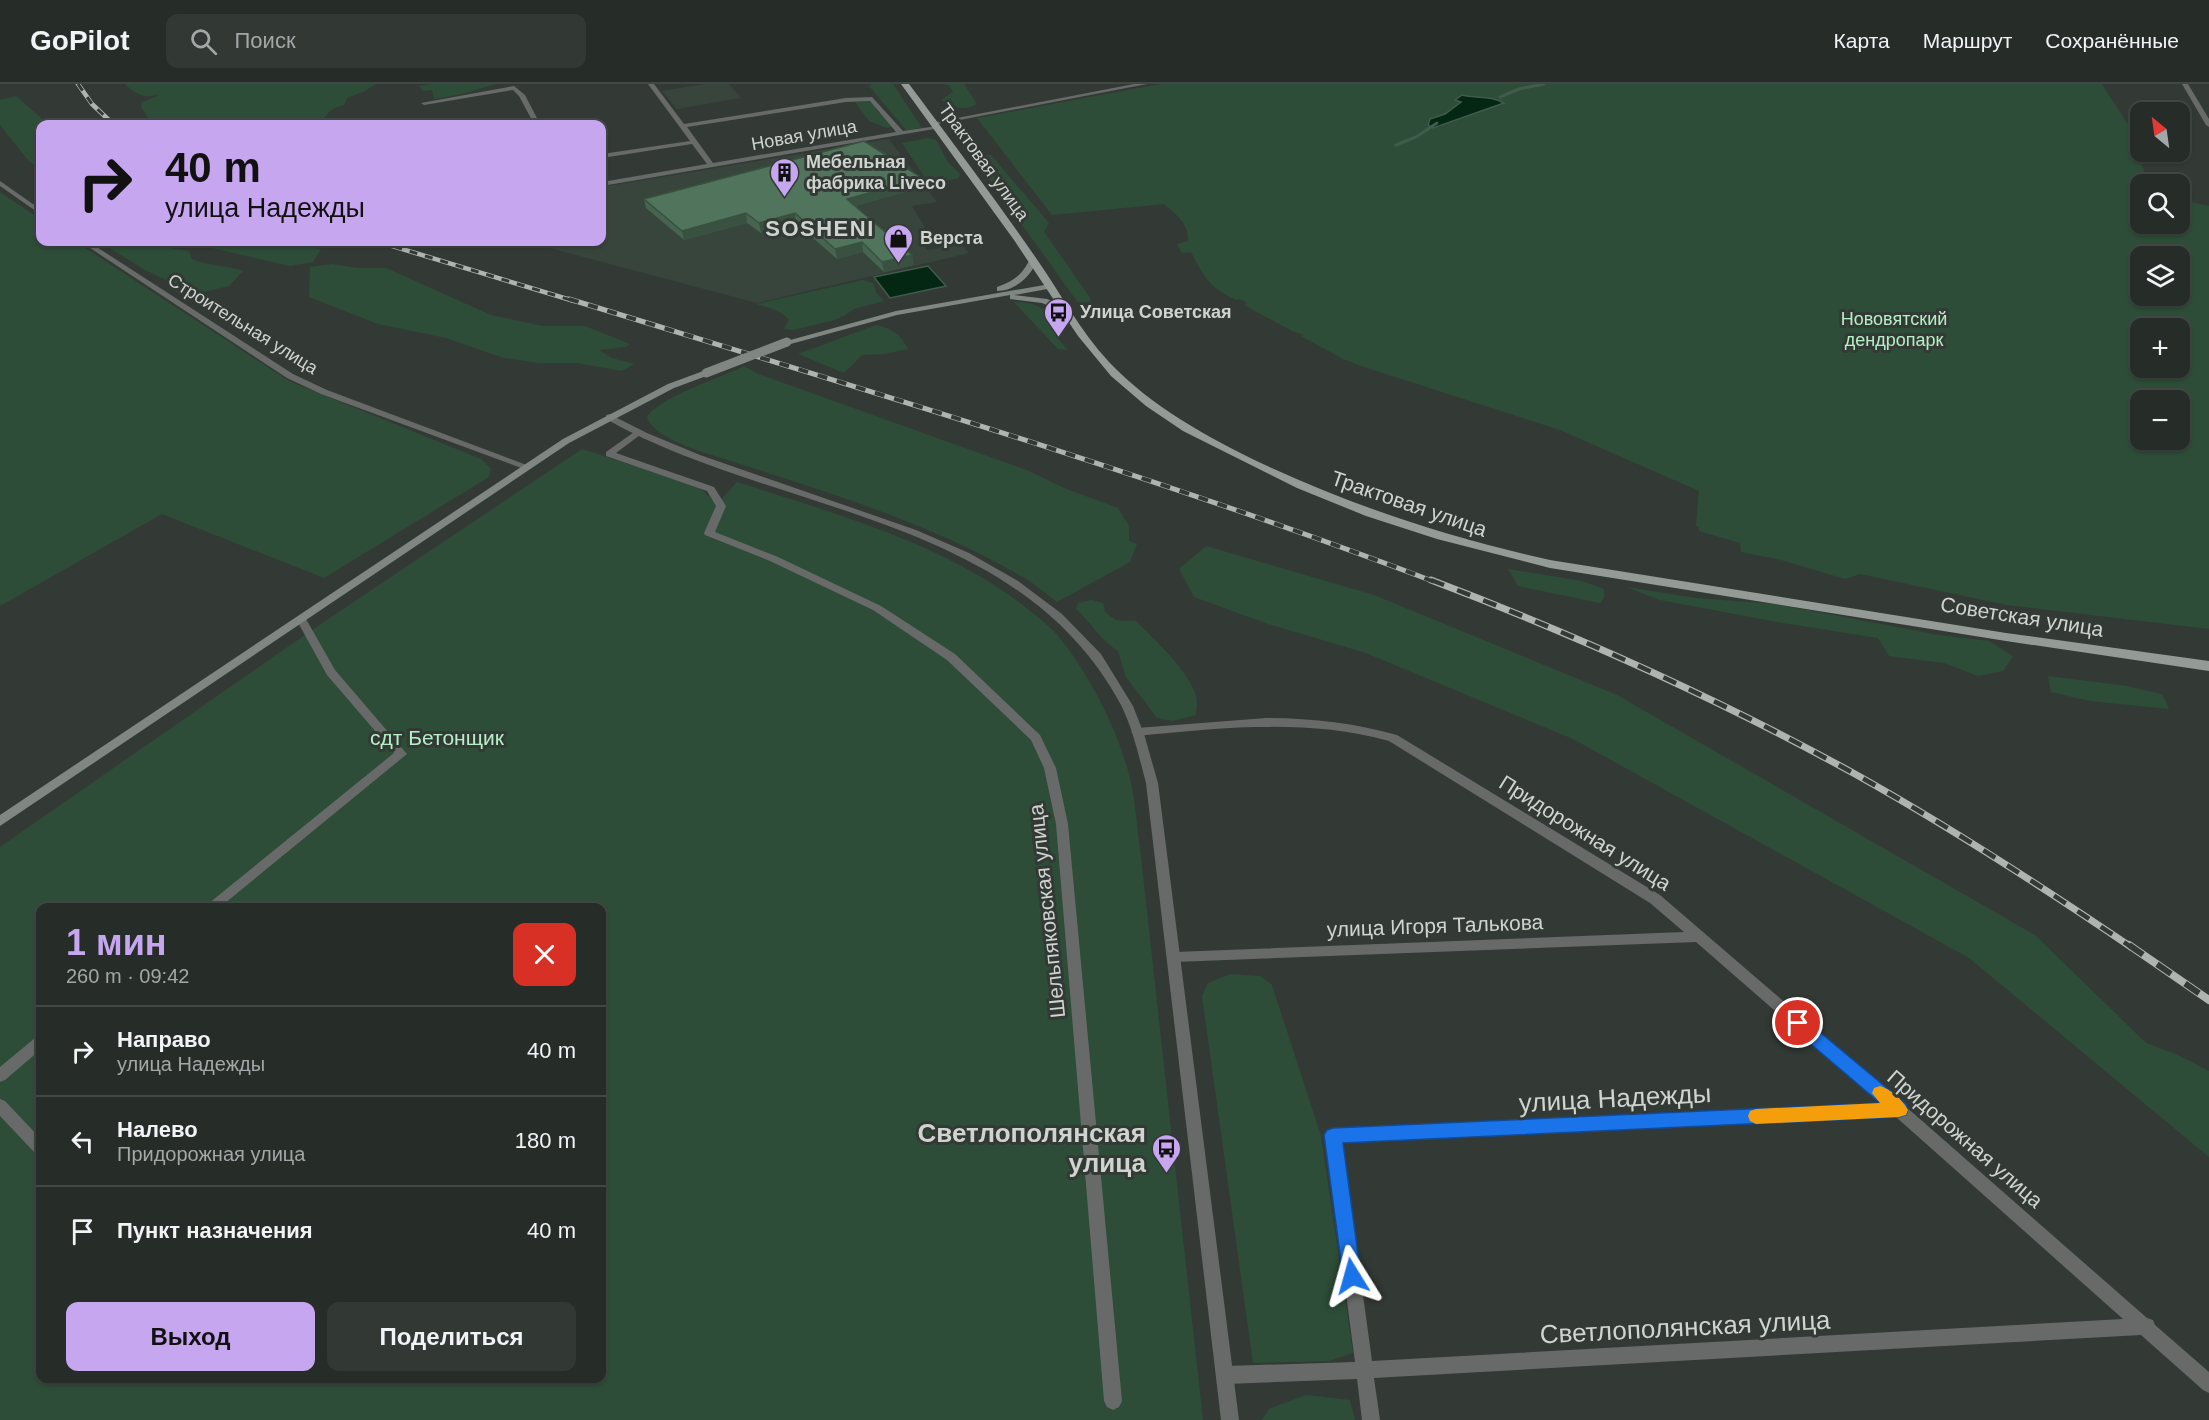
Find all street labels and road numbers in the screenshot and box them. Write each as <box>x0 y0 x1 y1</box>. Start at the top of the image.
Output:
street label: Трактовая улица <box>935 100 1034 225</box>
street label: Новая улица <box>750 116 859 154</box>
street label: Строительная улица <box>164 270 322 379</box>
street label: Трактовая улица <box>1328 466 1490 541</box>
street label: Советская улица <box>1939 592 2106 641</box>
street label: Придорожная улица <box>1495 770 1676 895</box>
street label: Шельпяковская улица <box>1024 803 1069 1019</box>
street label: улица Игоря Талькова <box>1326 910 1544 941</box>
street label: Придорожная улица <box>1883 1065 2048 1212</box>
street label: улица Надежды <box>1518 1078 1712 1118</box>
street label: Светлополянская улица <box>1539 1304 1832 1350</box>

